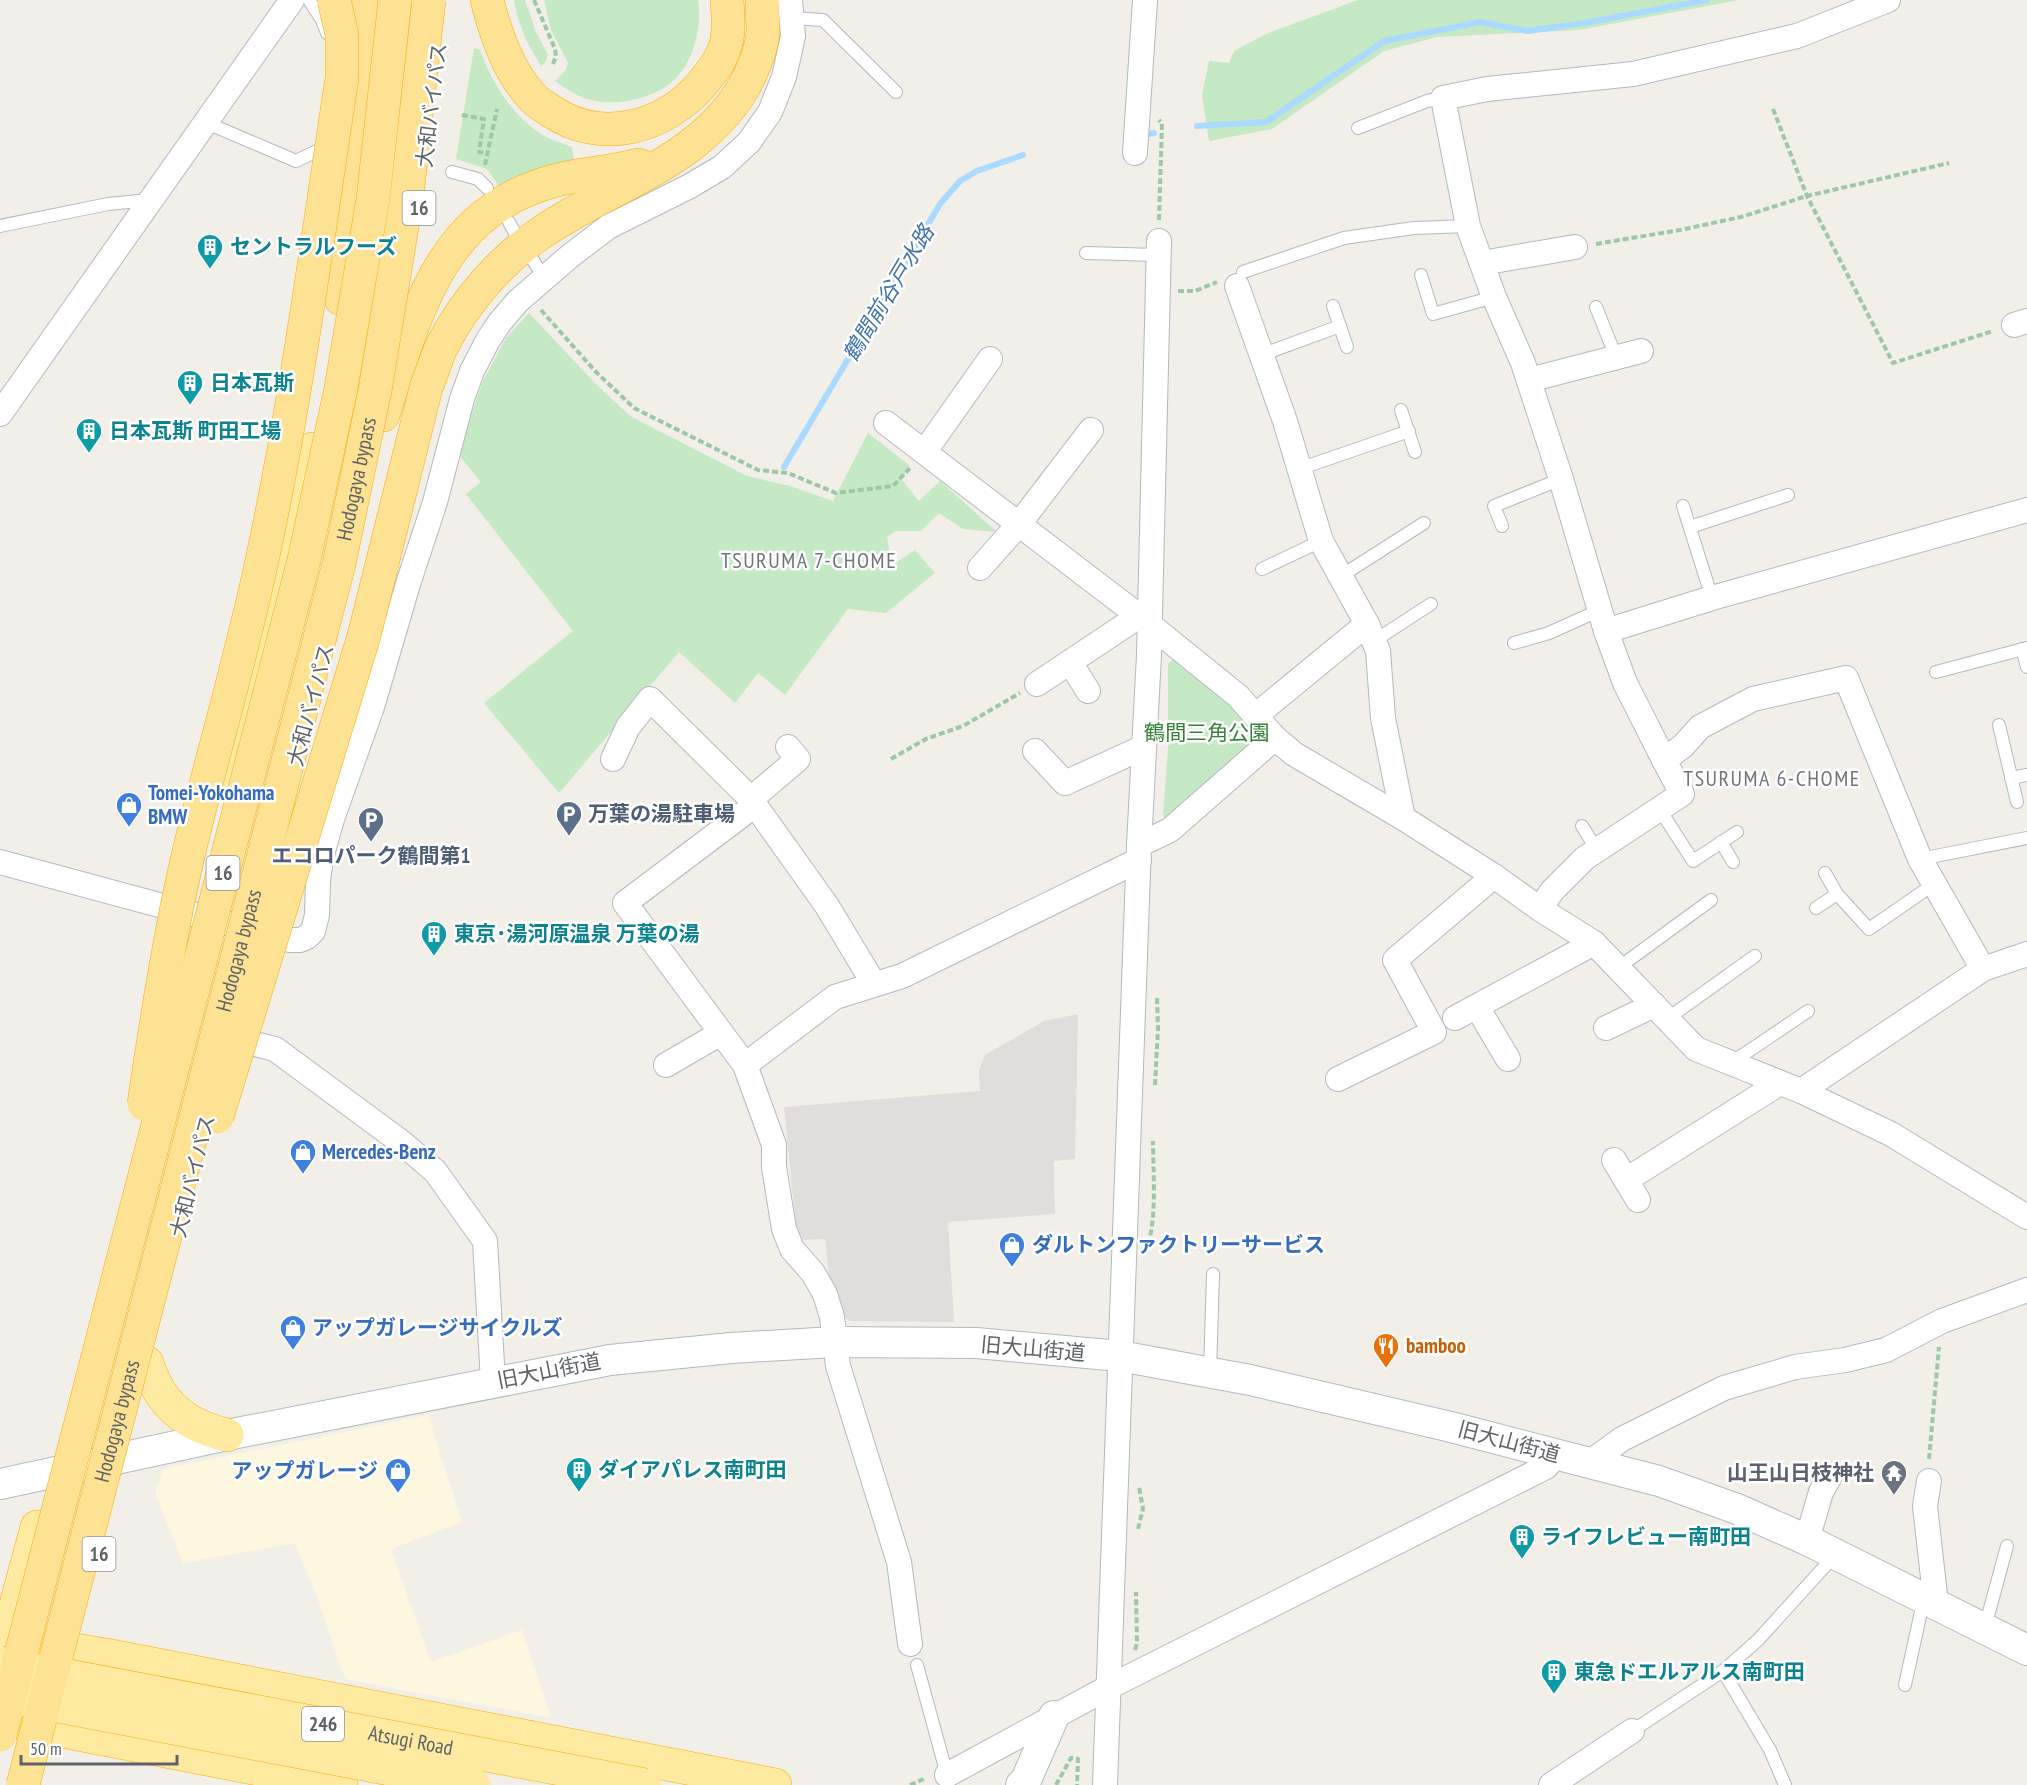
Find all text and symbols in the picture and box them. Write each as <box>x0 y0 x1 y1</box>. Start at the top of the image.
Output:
street label: 大和バイパス <box>410 41 453 169</box>
road number: 16 <box>402 191 436 225</box>
water label: 鶴間前谷戸水路 <box>836 218 941 366</box>
building icon: セントラルフーズ <box>195 232 225 270</box>
place label: セントラルフーズ <box>230 233 397 260</box>
building icon: 日本瓦斯 <box>175 368 205 406</box>
place label: 日本瓦斯 <box>210 369 294 396</box>
street label: Hodogaya bypass <box>330 415 382 543</box>
building icon: 日本瓦斯 町田工場 <box>74 416 104 454</box>
place label: 日本瓦斯 町田工場 <box>109 417 281 444</box>
district label: TSURUMA 7-CHOME <box>721 546 897 574</box>
street label: 大和バイパス <box>281 641 340 769</box>
park label: 鶴間三角公園 <box>1144 719 1270 746</box>
district label: TSURUMA 6-CHOME <box>1683 764 1861 792</box>
place label: Tomei-Yokohama BMW <box>148 779 275 830</box>
shop icon: Tomei-Yokohama BMW <box>114 790 144 828</box>
parking icon: 万葉の湯駐車場 <box>554 799 584 837</box>
place label: 万葉の湯駐車場 <box>588 800 735 827</box>
parking icon: エコロパーク鶴間第1 <box>356 805 386 843</box>
place label: エコロパーク鶴間第1 <box>271 842 471 869</box>
road number: 16 <box>206 856 240 890</box>
street label: Hodogaya bypass <box>210 886 267 1014</box>
building icon: 東京･湯河原温泉 万葉の湯 <box>419 919 449 957</box>
place label: 東京･湯河原温泉 万葉の湯 <box>454 920 700 947</box>
street label: 大和バイパス <box>164 1112 221 1240</box>
shop icon: Mercedes-Benz <box>288 1137 318 1175</box>
place label: Mercedes-Benz <box>322 1138 436 1165</box>
shop icon: ダルトンファクトリーサービス <box>997 1230 1027 1268</box>
place label: ダルトンファクトリーサービス <box>1032 1231 1325 1258</box>
shop icon: アップガレージサイクルズ <box>278 1313 308 1351</box>
place label: アップガレージサイクルズ <box>312 1314 563 1341</box>
street label: 旧大山街道 <box>980 1330 1087 1367</box>
restaurant icon: bamboo <box>1371 1331 1401 1369</box>
place label: bamboo <box>1406 1332 1466 1359</box>
street label: 旧大山街道 <box>495 1347 603 1394</box>
street label: Hodogaya bypass <box>88 1357 145 1485</box>
street label: 旧大山街道 <box>1455 1415 1563 1468</box>
building icon: ダイアパレス南町田 <box>564 1455 594 1493</box>
shop icon: アップガレージ <box>383 1456 413 1494</box>
place label: ダイアパレス南町田 <box>598 1456 787 1483</box>
place label: アップガレージ <box>231 1457 378 1484</box>
temple icon: 山王山日枝神社 <box>1879 1458 1909 1496</box>
place label: 山王山日枝神社 <box>1727 1459 1874 1486</box>
building icon: ライフレビュー南町田 <box>1507 1522 1537 1560</box>
place label: ライフレビュー南町田 <box>1541 1523 1751 1550</box>
road number: 16 <box>82 1537 116 1571</box>
building icon: 東急ドエルアルス南町田 <box>1539 1657 1569 1695</box>
place label: 東急ドエルアルス南町田 <box>1574 1658 1805 1685</box>
road number: 246 <box>302 1707 344 1741</box>
street label: Atsugi Road <box>366 1719 455 1761</box>
scale bar <box>21 1728 177 1766</box>
text: 50 m <box>30 1737 62 1760</box>

